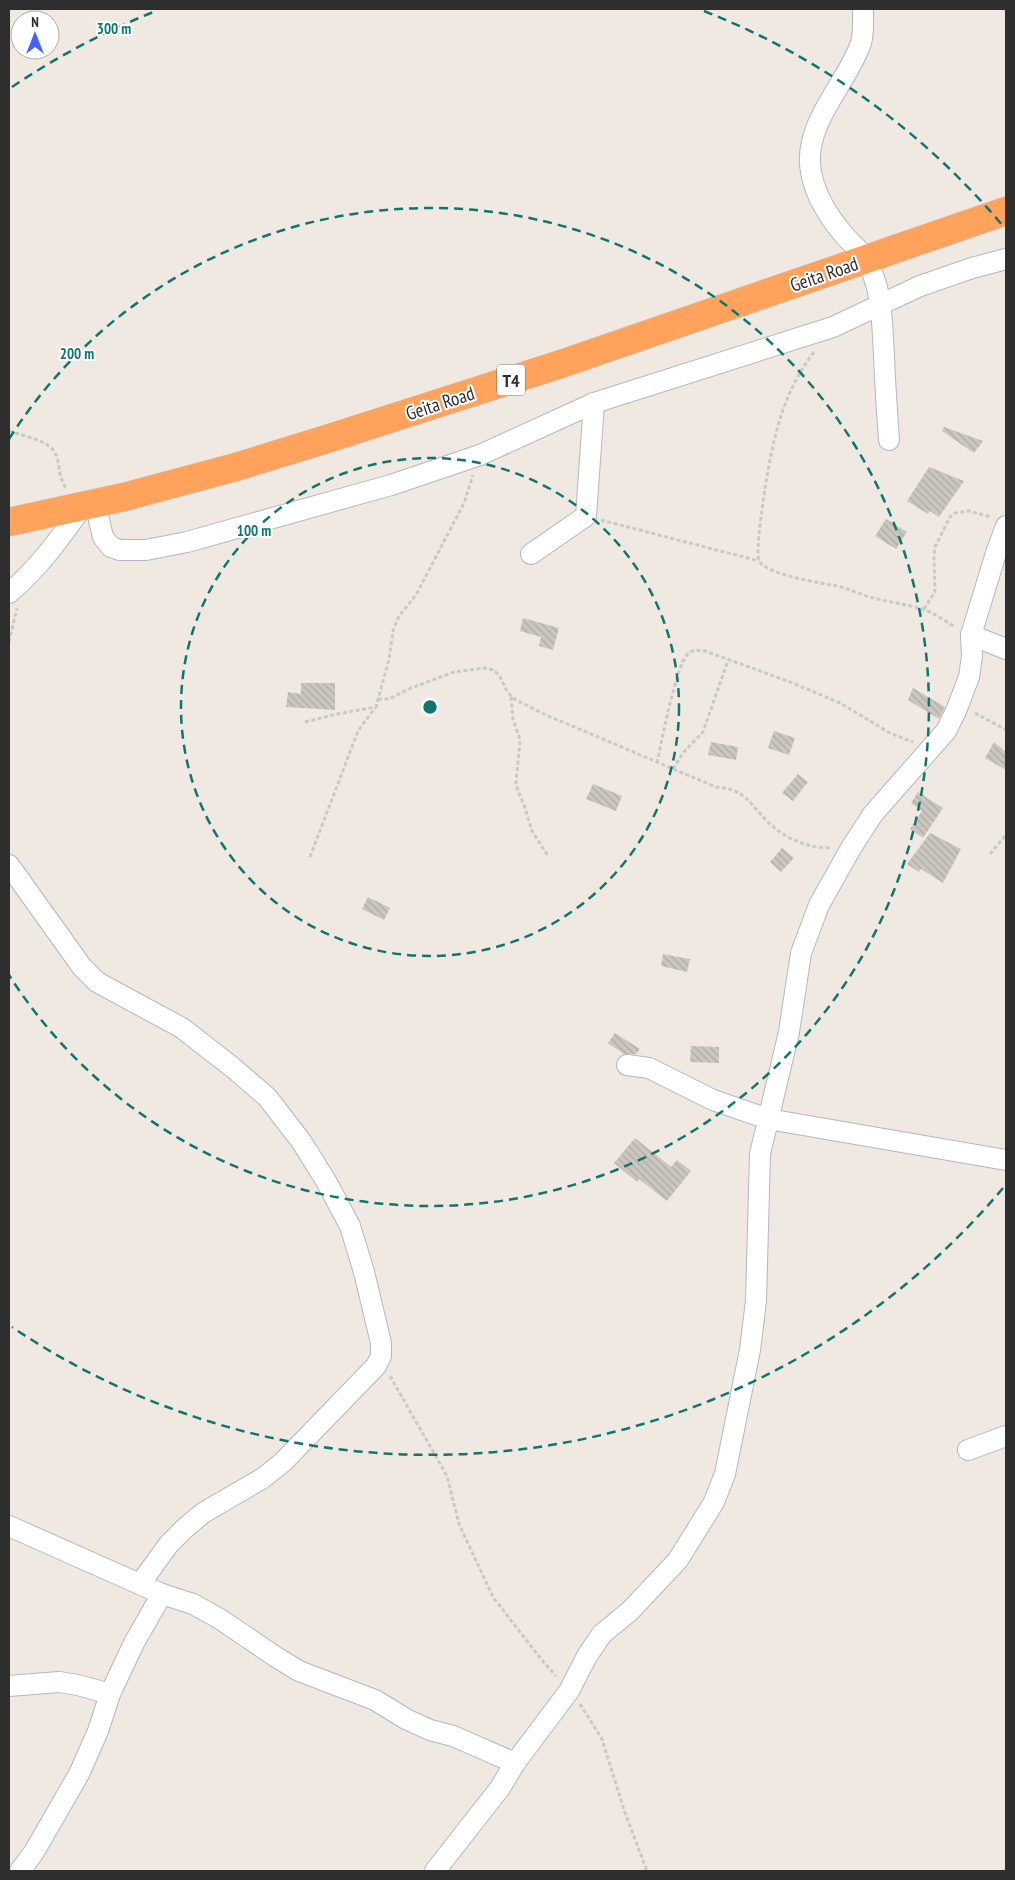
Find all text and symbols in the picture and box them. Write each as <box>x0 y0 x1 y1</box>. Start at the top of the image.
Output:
north arrow <box>10 10 60 60</box>
text: N <box>31 13 39 31</box>
text: 300 m <box>97 19 131 38</box>
street label: Geita Road <box>787 251 861 297</box>
text: 200 m <box>60 344 94 363</box>
road number: T4 <box>497 364 525 396</box>
street label: Geita Road <box>403 381 477 425</box>
text: 100 m <box>237 521 271 540</box>
centre of rings <box>421 698 439 716</box>

